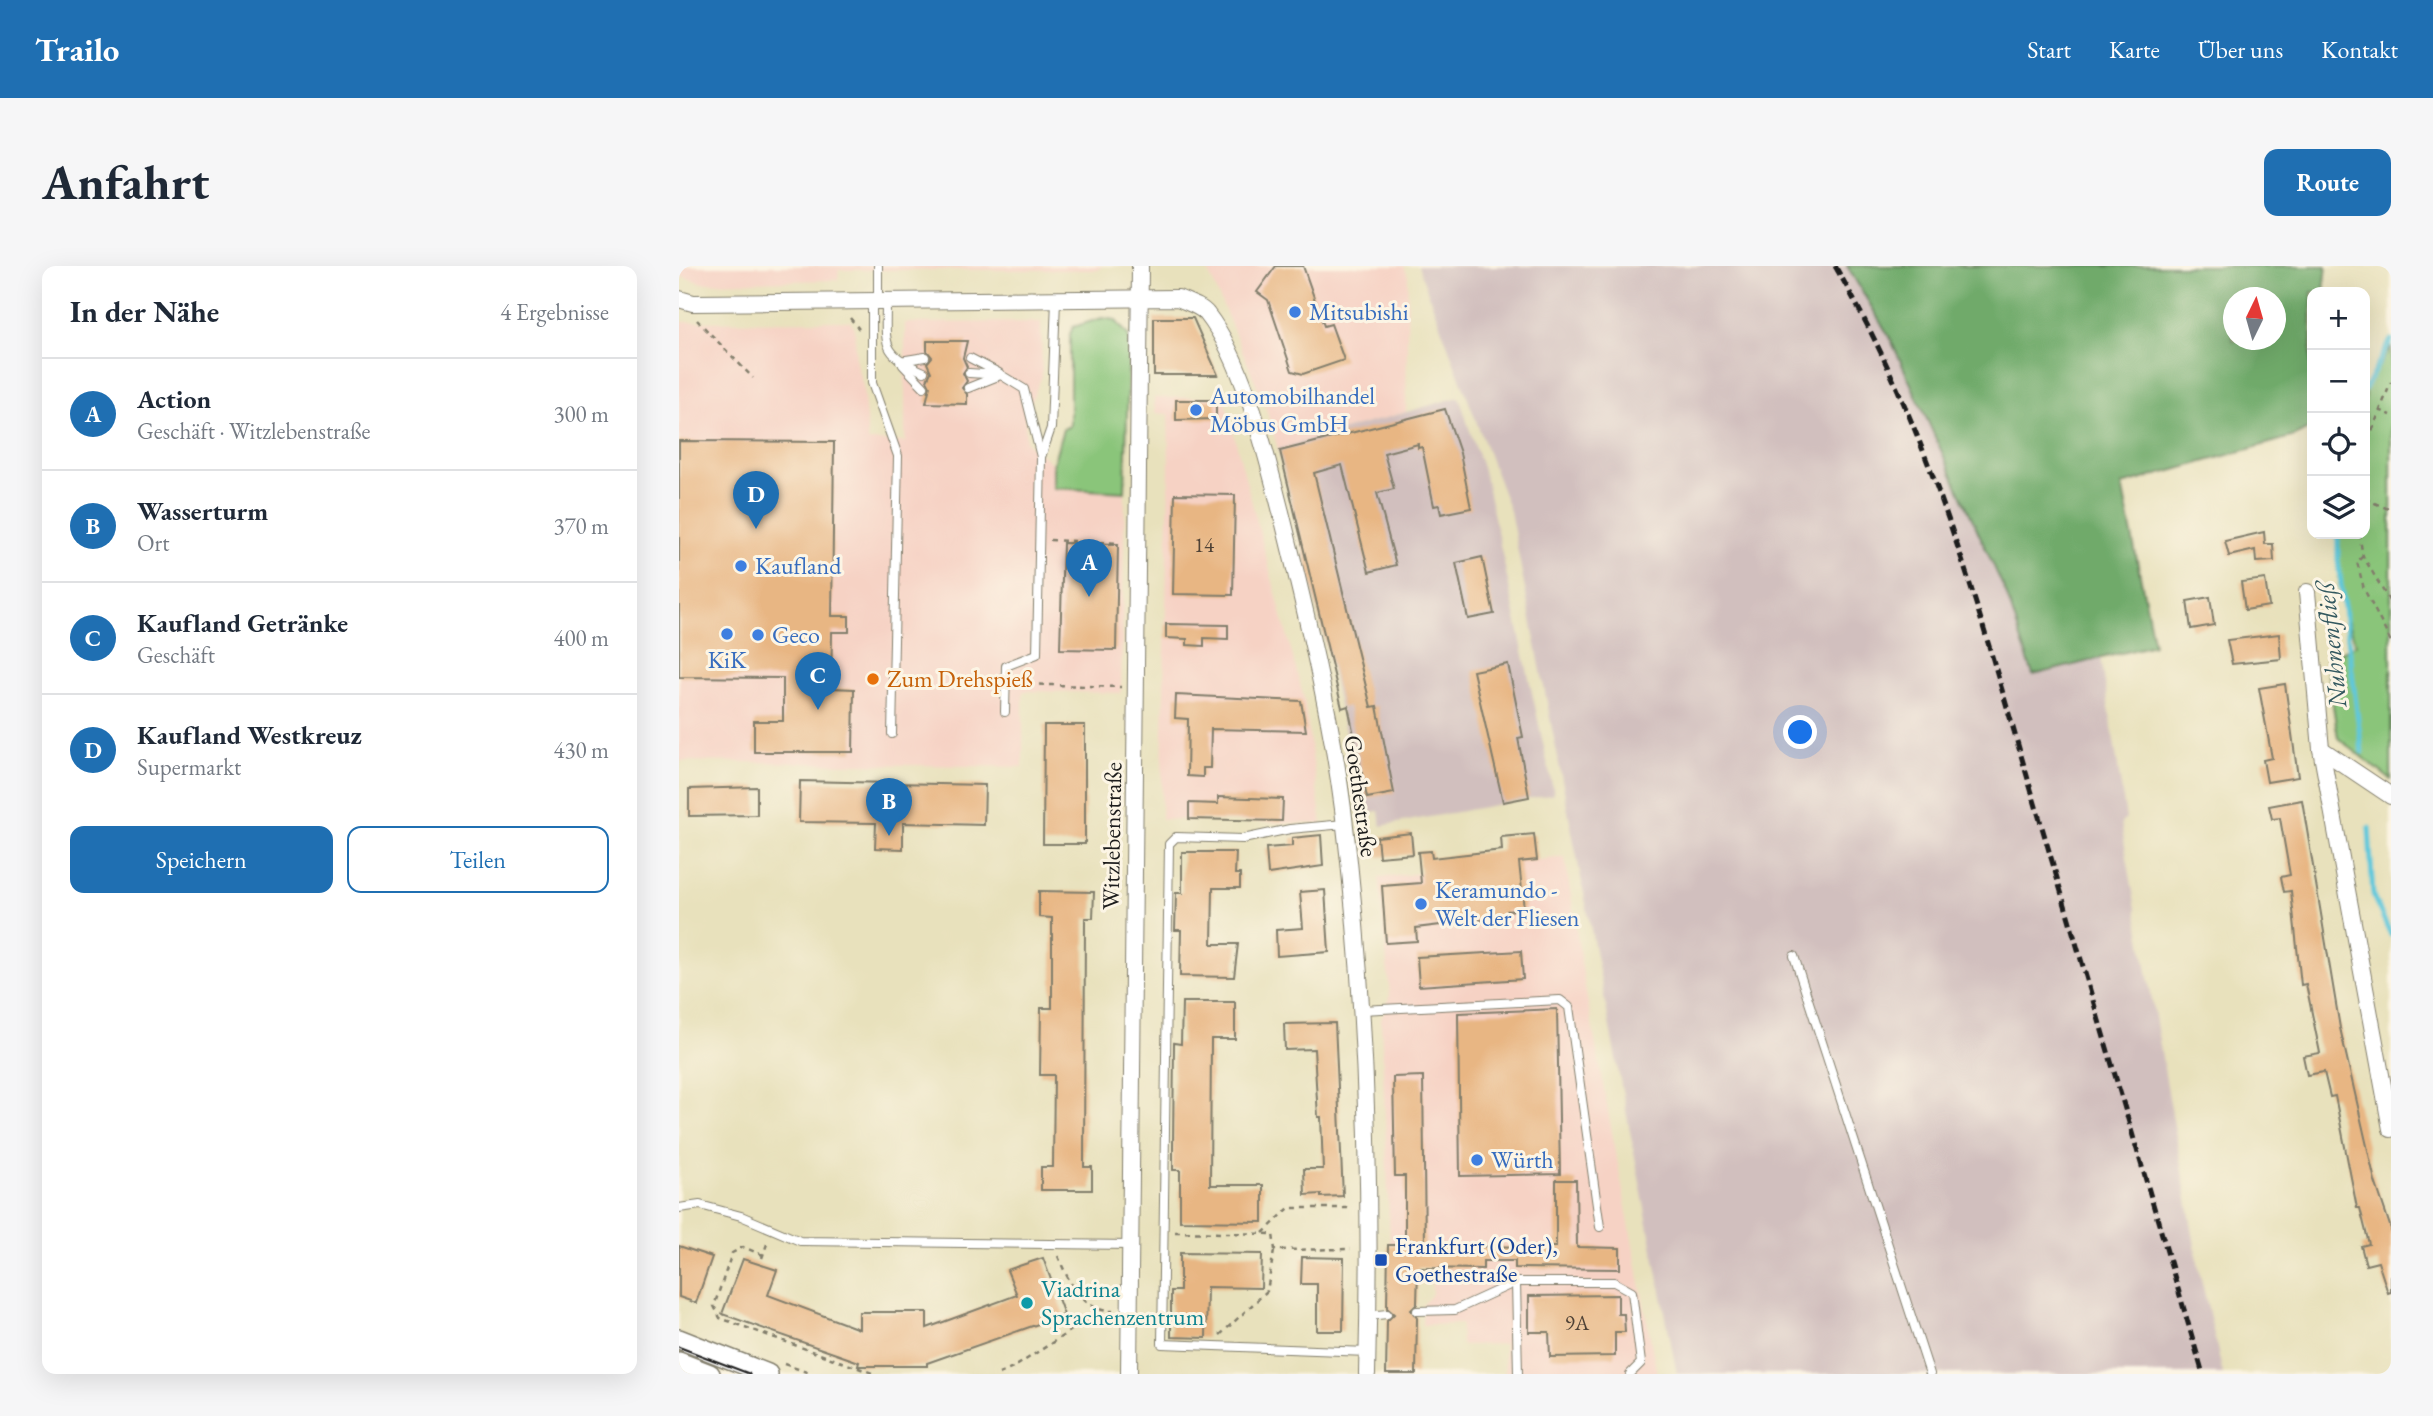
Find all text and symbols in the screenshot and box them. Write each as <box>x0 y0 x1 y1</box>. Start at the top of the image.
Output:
text: Trailo <box>35 28 119 71</box>
text: Start <box>2027 34 2071 65</box>
text: Karte <box>2109 34 2160 65</box>
text: Über uns <box>2198 34 2283 65</box>
text: Kontakt <box>2321 34 2398 65</box>
button: Route <box>2264 149 2391 216</box>
text: Anfahrt <box>42 150 209 214</box>
north arrow <box>2223 287 2286 350</box>
map controls <box>2307 287 2370 539</box>
button: + <box>2307 287 2370 350</box>
text: In der Nähe <box>70 292 219 331</box>
place label: Mitsubishi <box>1309 296 1409 327</box>
text: 4 Ergebnisse <box>500 297 609 327</box>
marker: Mitsubishi <box>1287 304 1303 320</box>
button: − <box>2307 350 2370 413</box>
place label: Automobilhandel Möbus GmbH <box>1209 380 1375 439</box>
text: Action <box>137 382 211 416</box>
text: A <box>85 399 101 429</box>
text: 300 m <box>553 399 609 429</box>
marker: Automobilhandel Möbus GmbH <box>1188 402 1204 418</box>
button: locate <box>2307 413 2370 476</box>
text: Geschäft · Witzlebenstraße <box>137 416 371 446</box>
pin: D <box>733 471 779 529</box>
button: layers <box>2307 476 2370 539</box>
text: Wasserturm <box>137 494 268 528</box>
text: B <box>86 511 100 541</box>
text: 370 m <box>553 511 609 541</box>
text: Ort <box>137 528 169 558</box>
house number: 14 <box>1194 531 1215 558</box>
pin: A <box>1066 539 1112 597</box>
place label: Kaufland <box>755 550 842 581</box>
marker: Kaufland <box>733 558 749 574</box>
water label: Nuhnenfließ <box>2307 577 2355 711</box>
text: Kaufland Getränke <box>137 606 348 640</box>
place label: Geco <box>772 619 820 650</box>
text: C <box>85 623 101 653</box>
text: 400 m <box>553 623 609 653</box>
marker: KiK <box>719 626 735 642</box>
marker: Geco <box>750 627 766 643</box>
text: Geschäft <box>137 640 215 670</box>
place label: KiK <box>708 644 747 675</box>
pin: C <box>795 652 841 710</box>
place label: Zum Drehspieß <box>887 663 1033 694</box>
marker: Zum Drehspieß <box>865 671 881 687</box>
your location <box>1783 715 1817 749</box>
text: Kaufland Westkreuz <box>137 718 362 752</box>
street label: Goethestraße <box>1338 733 1385 859</box>
text: D <box>84 735 102 765</box>
text: 430 m <box>553 735 609 765</box>
text: Supermarkt <box>137 752 241 782</box>
street label: Witzlebenstraße <box>1095 762 1128 910</box>
pin: B <box>866 778 912 836</box>
button: Speichern <box>70 826 333 893</box>
button: Teilen <box>347 826 609 893</box>
place label: Keramundo - Welt der Fliesen <box>1435 874 1580 933</box>
marker: Keramundo - Welt der Fliesen <box>1413 896 1429 912</box>
place label: Würth <box>1491 1144 1554 1175</box>
marker: Würth <box>1469 1152 1485 1168</box>
place label: Frankfurt (Oder), Goethestraße <box>1395 1230 1558 1289</box>
marker: Frankfurt (Oder), Goethestraße <box>1373 1252 1389 1268</box>
place label: Viadrina Sprachenzentrum <box>1041 1273 1205 1332</box>
marker: Viadrina Sprachenzentrum <box>1019 1295 1035 1311</box>
house number: 9A <box>1565 1309 1590 1336</box>

